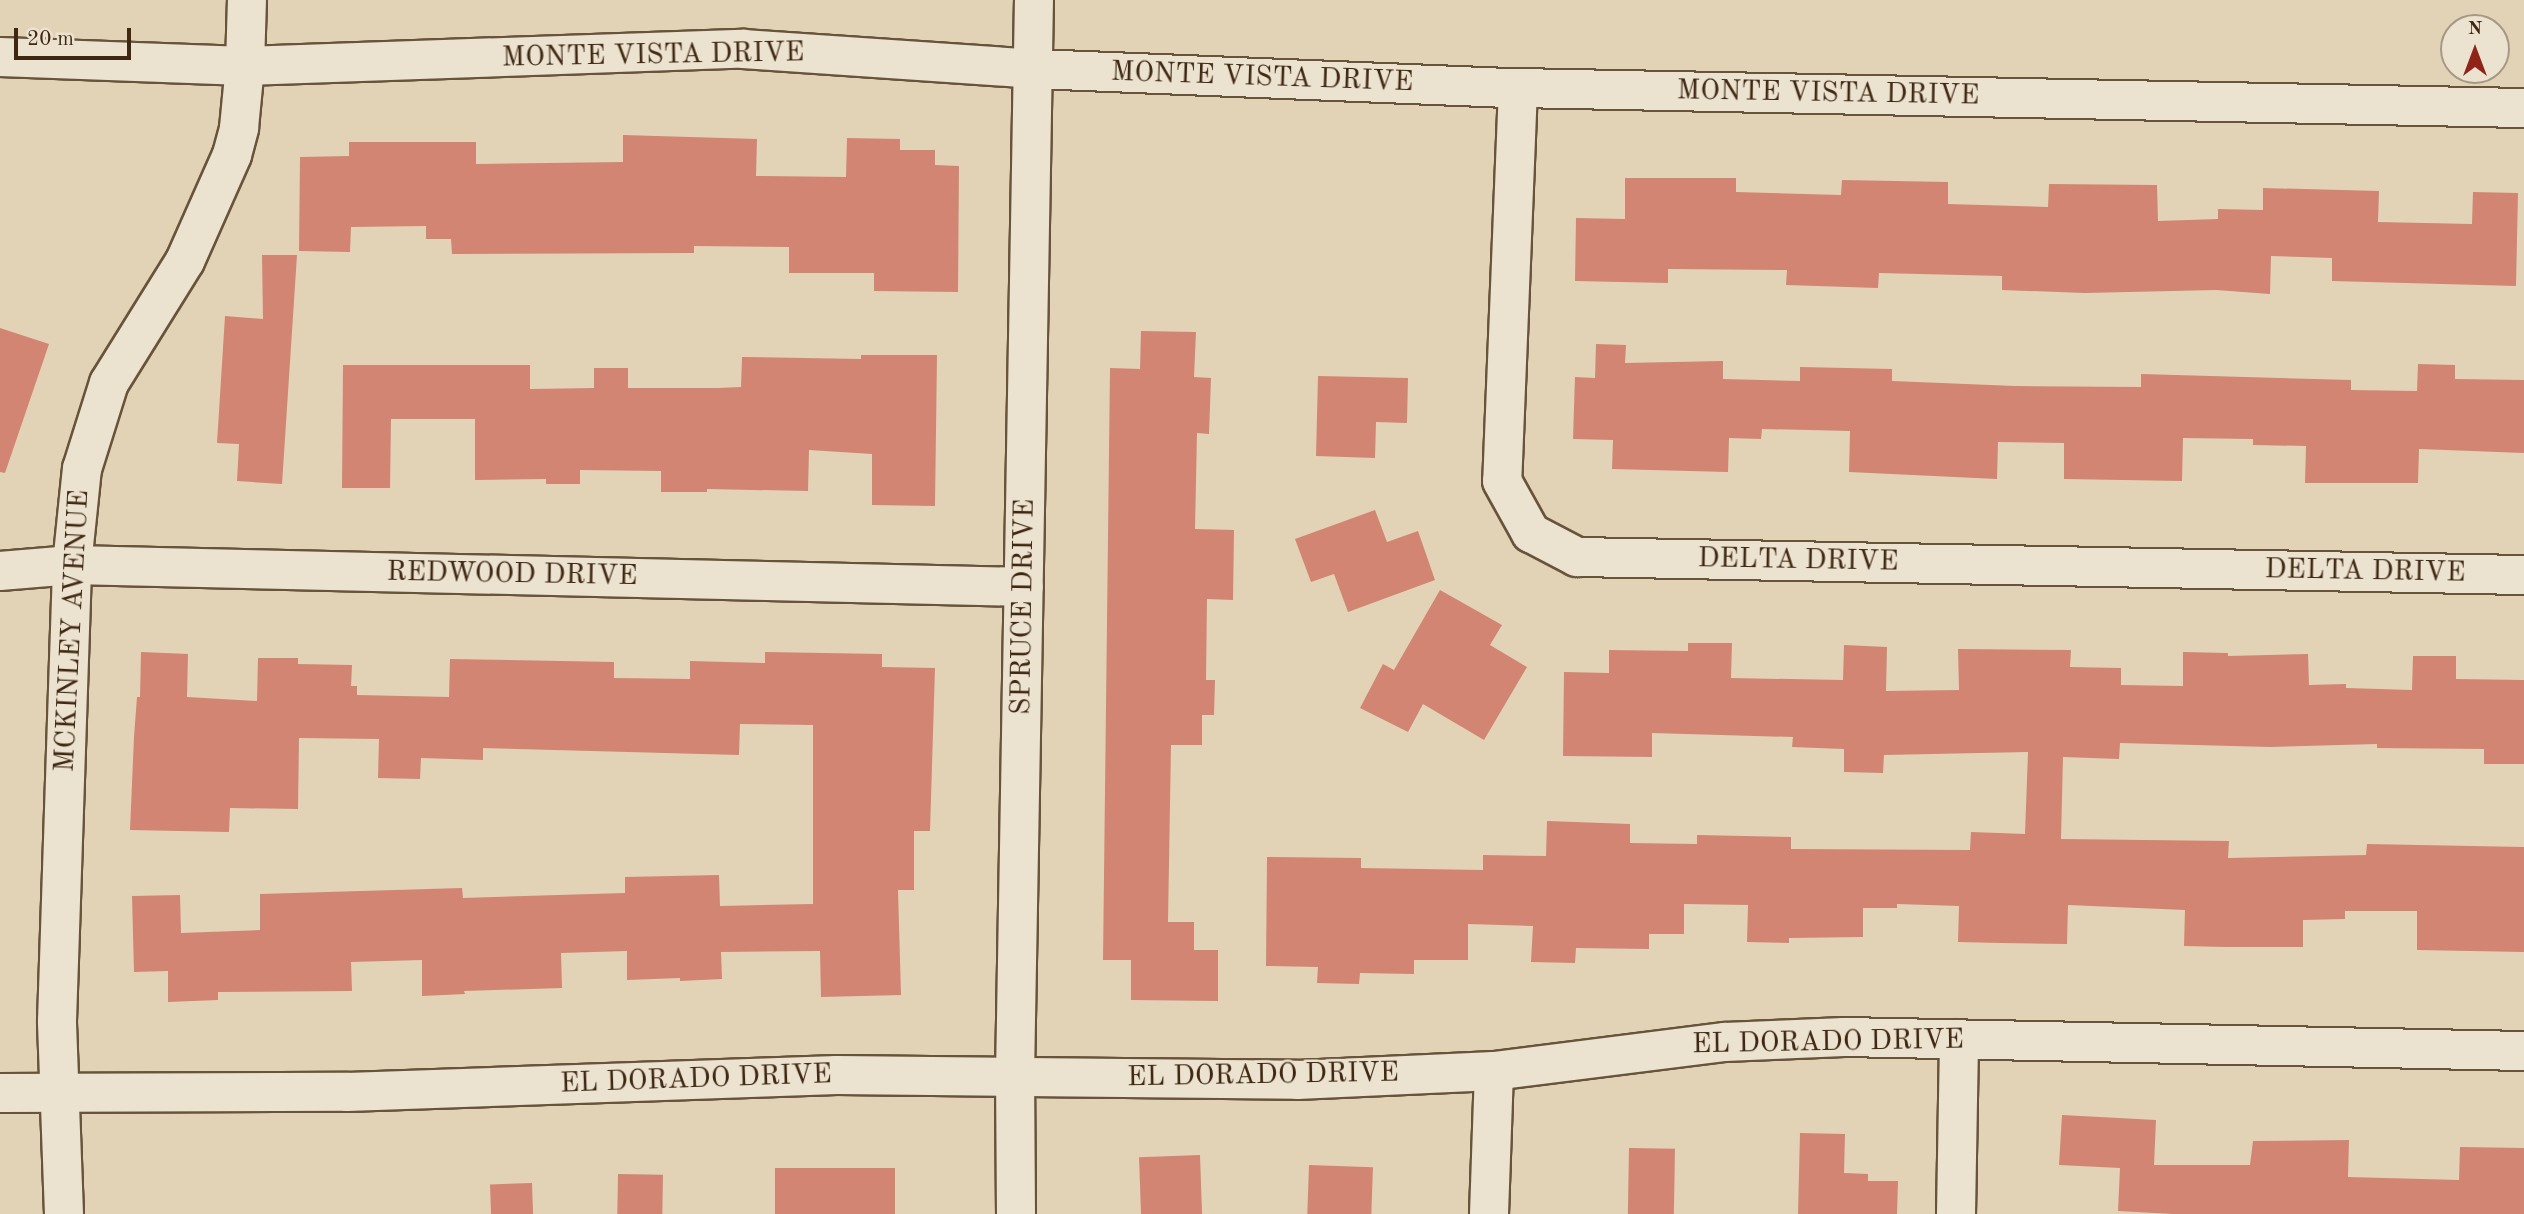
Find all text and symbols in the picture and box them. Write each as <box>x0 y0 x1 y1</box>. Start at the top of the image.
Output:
scale bar <box>18 14 135 58</box>
north arrow <box>2440 14 2510 84</box>
text: N <box>2468 20 2482 39</box>
text: 20 m <box>27 29 74 50</box>
street label: MONTE VISTA DRIVE <box>501 37 805 75</box>
street label: MONTE VISTA DRIVE <box>1110 56 1414 100</box>
street label: MONTE VISTA DRIVE <box>1676 75 1980 113</box>
street label: MCKINLEY AVENUE <box>49 489 97 773</box>
street label: SPRUCE DRIVE <box>1005 499 1043 715</box>
street label: DELTA DRIVE <box>1697 542 1899 580</box>
street label: DELTA DRIVE <box>2264 553 2466 591</box>
street label: REDWOOD DRIVE <box>386 556 638 594</box>
street label: EL DORADO DRIVE <box>1692 1024 1964 1062</box>
street label: EL DORADO DRIVE <box>1127 1057 1399 1095</box>
street label: EL DORADO DRIVE <box>560 1058 832 1102</box>

